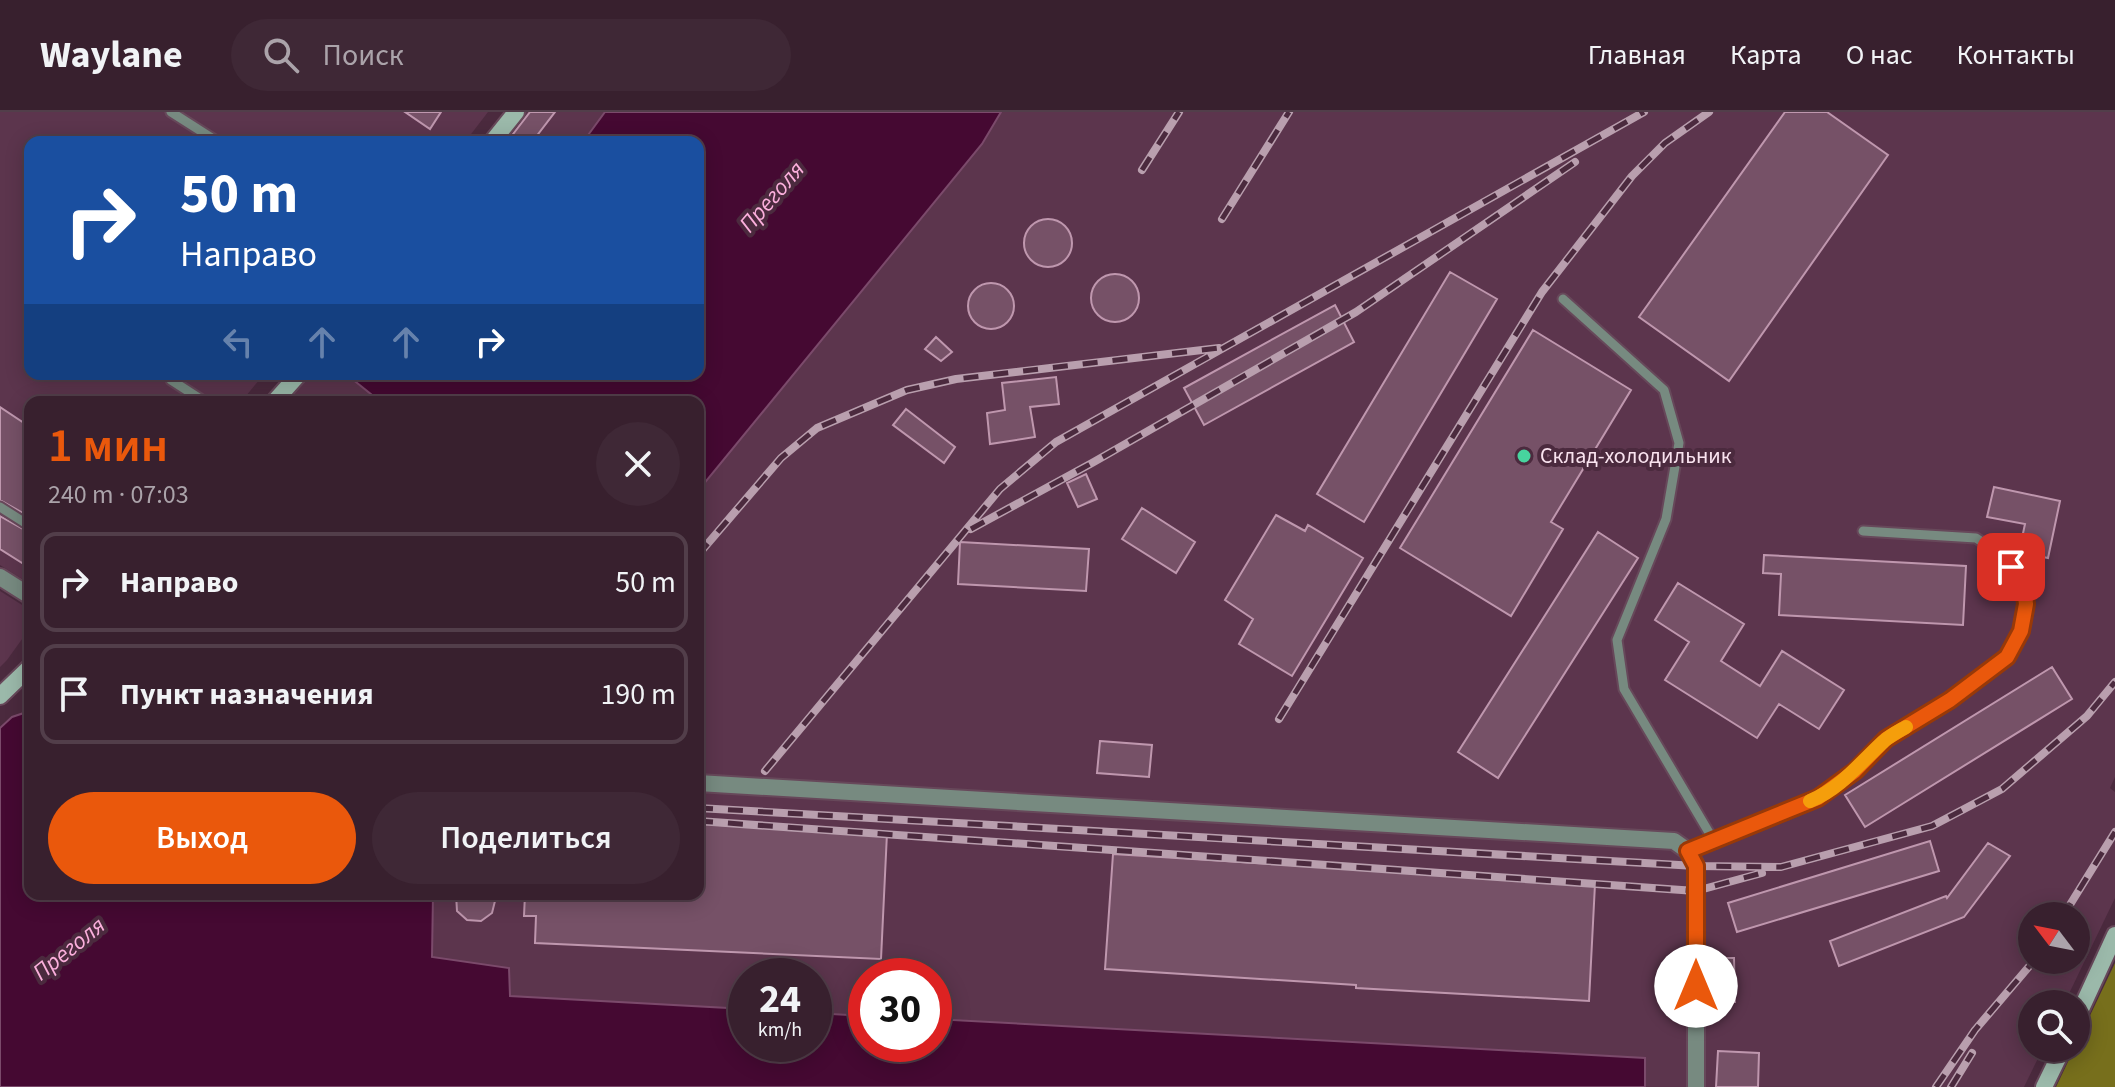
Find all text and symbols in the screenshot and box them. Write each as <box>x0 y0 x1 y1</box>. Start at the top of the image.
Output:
search box <box>231 19 791 91</box>
text: Waylane <box>40 28 183 82</box>
icon: search <box>259 33 303 77</box>
text: Поиск <box>323 34 404 77</box>
text: Главная <box>1588 35 1686 75</box>
text: Карта <box>1730 35 1802 75</box>
text: О нас <box>1846 35 1913 75</box>
text: Контакты <box>1957 35 2075 75</box>
water label: Преголя <box>731 153 813 241</box>
text: 50 m <box>180 155 298 234</box>
icon: right <box>48 168 152 272</box>
text: Направо <box>180 229 317 280</box>
icon: left <box>216 320 260 364</box>
icon: ahead <box>300 320 344 364</box>
icon: ahead <box>384 320 428 364</box>
icon: right <box>468 320 512 364</box>
text: 1 мин <box>48 412 168 480</box>
button: close <box>596 422 680 506</box>
place label: Склад-холодильник <box>1540 440 1732 472</box>
marker: Склад-холодильник <box>1515 447 1533 465</box>
text: 240 m · 07:03 <box>48 476 189 513</box>
pin <box>1977 533 2045 601</box>
icon: arrive <box>1989 545 2033 589</box>
icon: right <box>52 560 96 604</box>
text: Направо <box>120 561 238 604</box>
text: 50 m <box>615 561 676 604</box>
icon: arrive <box>52 672 96 716</box>
text: Пункт назначения <box>120 673 374 716</box>
text: 190 m <box>600 673 676 716</box>
button: Выход <box>48 792 356 884</box>
button: Поделиться <box>372 792 680 884</box>
north arrow <box>2018 902 2090 974</box>
map controls <box>2018 902 2090 1062</box>
water label: Преголя <box>25 909 113 989</box>
position arrow <box>1654 944 1738 1028</box>
speed limit sign: 30 <box>848 958 952 1062</box>
text: 24 <box>759 971 801 1028</box>
button: search <box>2018 990 2090 1062</box>
text: km/h <box>758 1016 802 1044</box>

